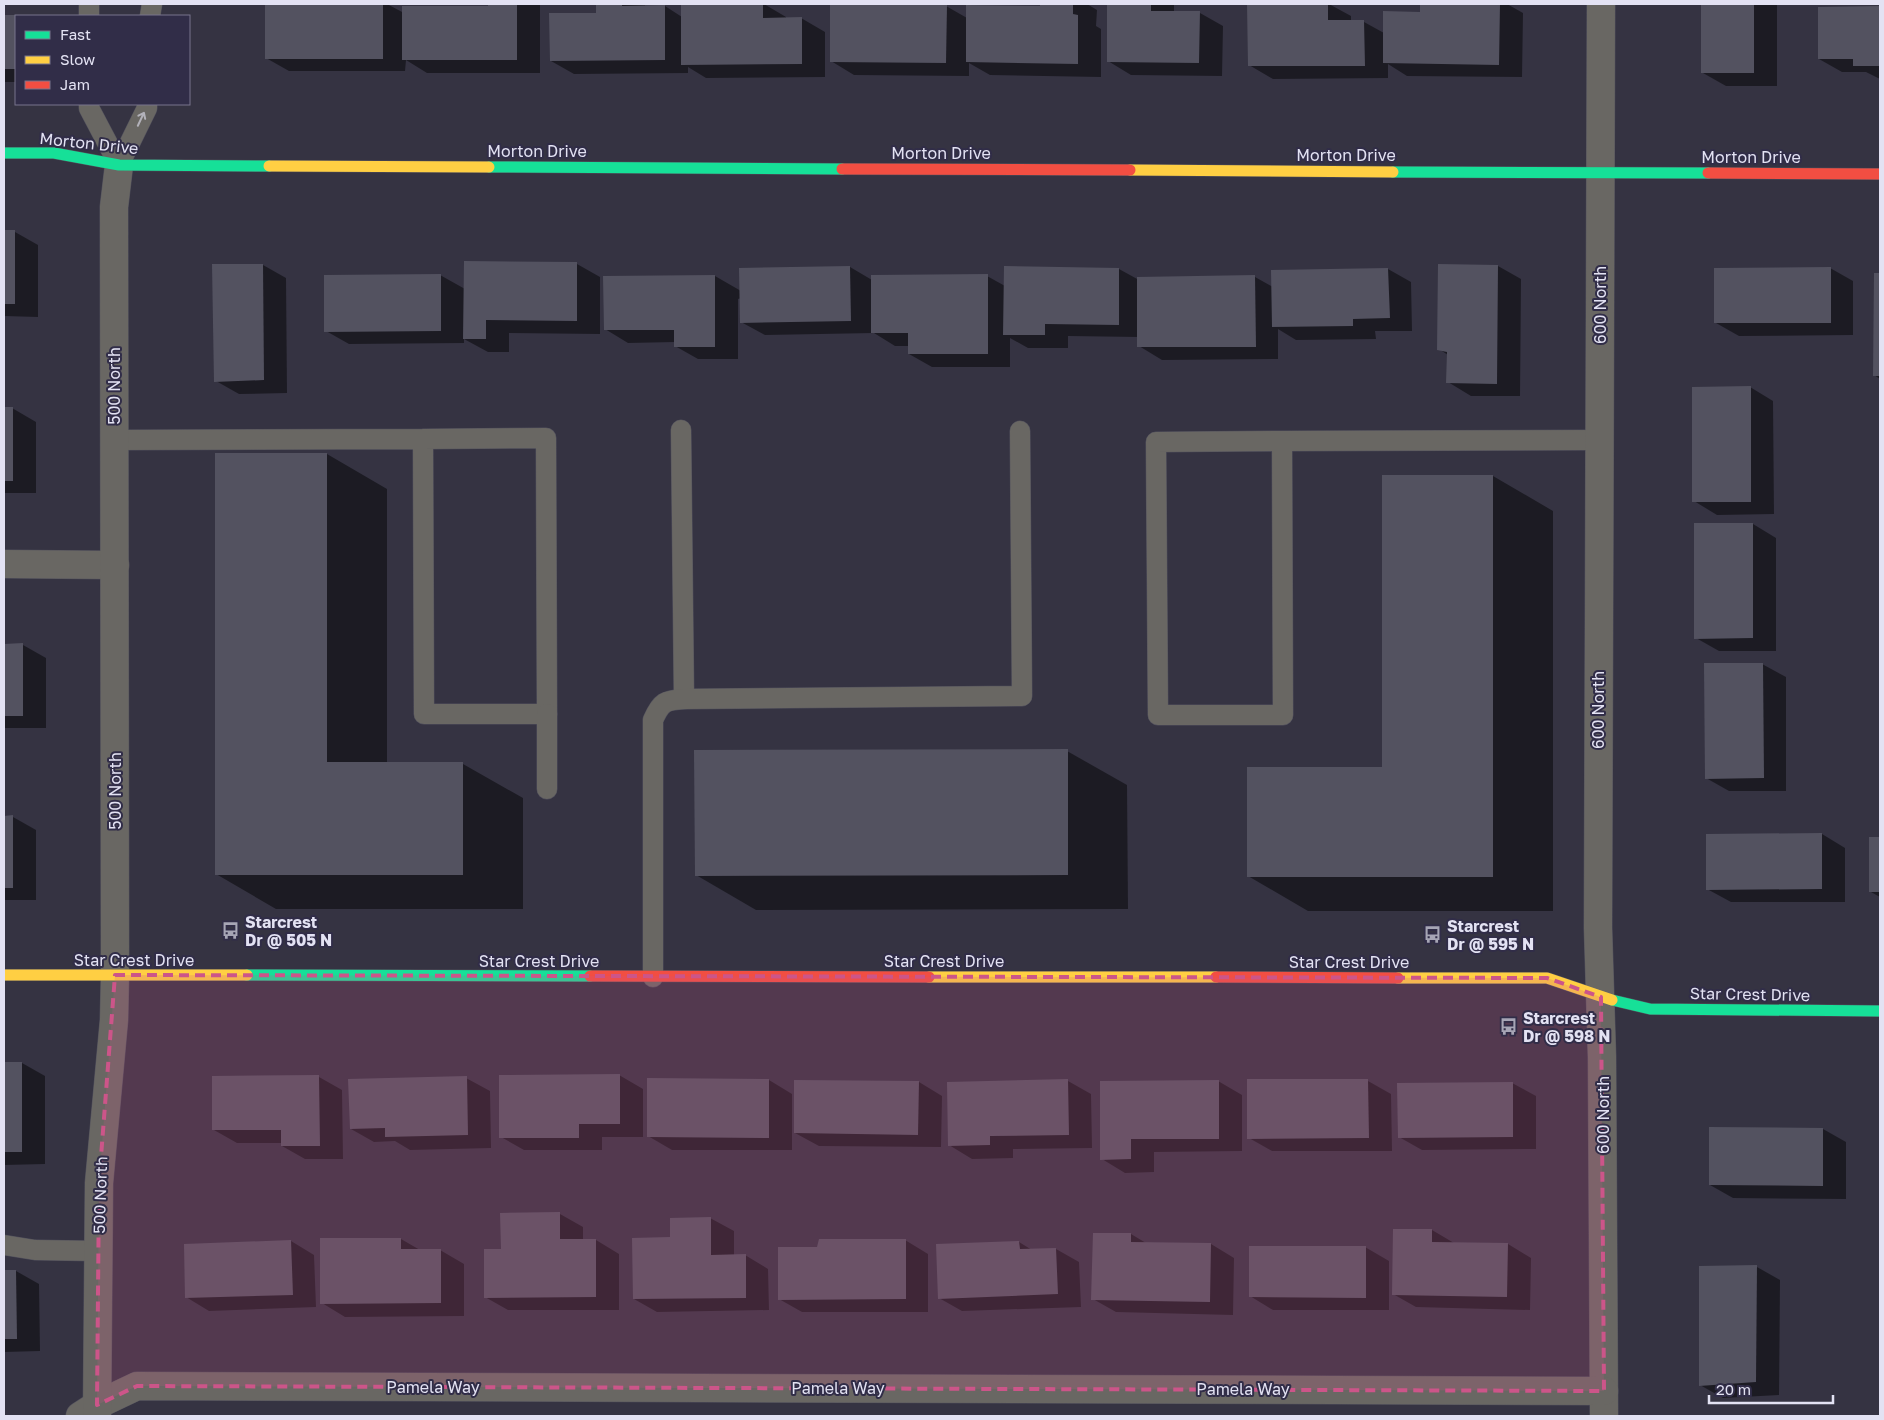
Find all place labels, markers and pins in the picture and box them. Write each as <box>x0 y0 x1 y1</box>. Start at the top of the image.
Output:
place label: Starcrest Dr @ 505 N <box>245 912 332 950</box>
place label: Starcrest Dr @ 595 N <box>1447 916 1534 954</box>
bus stop icon: Starcrest Dr @ 505 N <box>221 921 241 941</box>
bus stop icon: Starcrest Dr @ 595 N <box>1423 925 1443 945</box>
place label: Starcrest Dr @ 598 N <box>1523 1008 1611 1046</box>
bus stop icon: Starcrest Dr @ 598 N <box>1499 1017 1519 1037</box>

